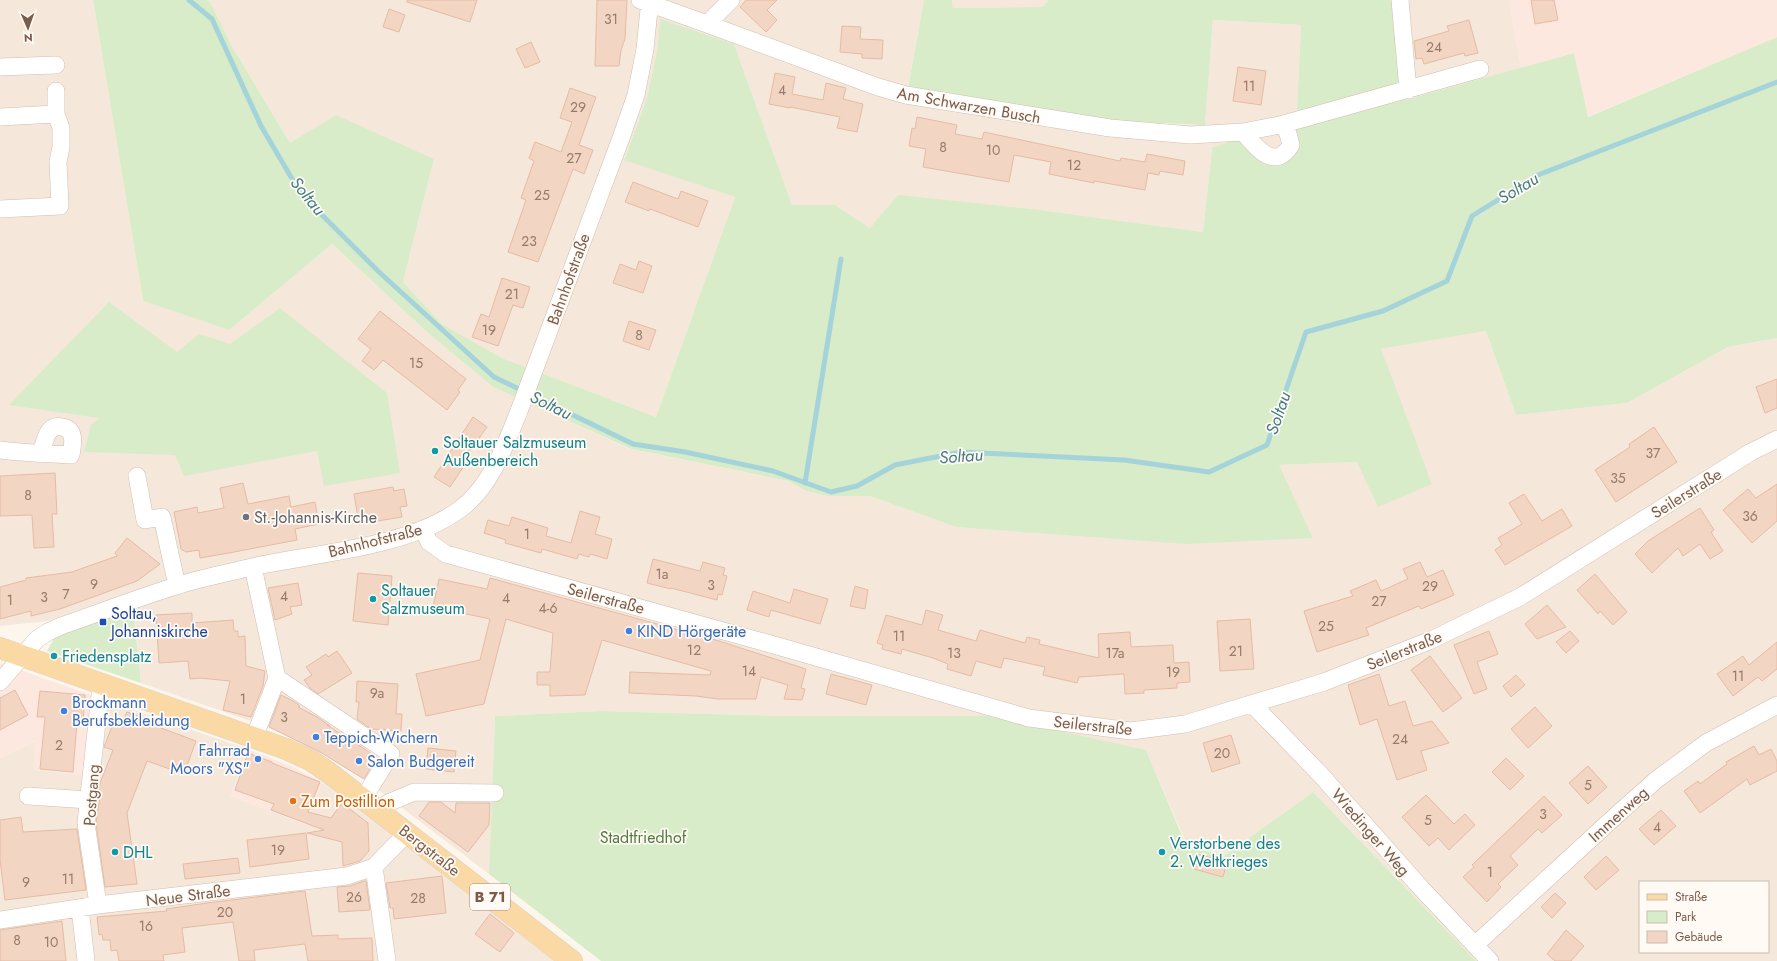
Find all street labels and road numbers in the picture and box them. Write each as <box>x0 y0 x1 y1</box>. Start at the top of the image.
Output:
street label: Am Schwarzen Busch <box>895 82 1043 129</box>
street label: Bahnhofstraße <box>541 230 596 328</box>
street label: Seilerstraße <box>1647 463 1726 524</box>
street label: Bahnhofstraße <box>326 518 424 563</box>
street label: Seilerstraße <box>565 577 647 620</box>
street label: Seilerstraße <box>1363 625 1445 676</box>
street label: Seilerstraße <box>1052 710 1134 741</box>
street label: Postgang <box>78 763 105 827</box>
street label: Immenweg <box>1583 781 1653 847</box>
street label: Wiedinger Weg <box>1326 783 1415 881</box>
street label: Bergstraße <box>394 819 465 882</box>
street label: Neue Straße <box>144 879 232 912</box>
road number: B 71 <box>470 884 510 910</box>

